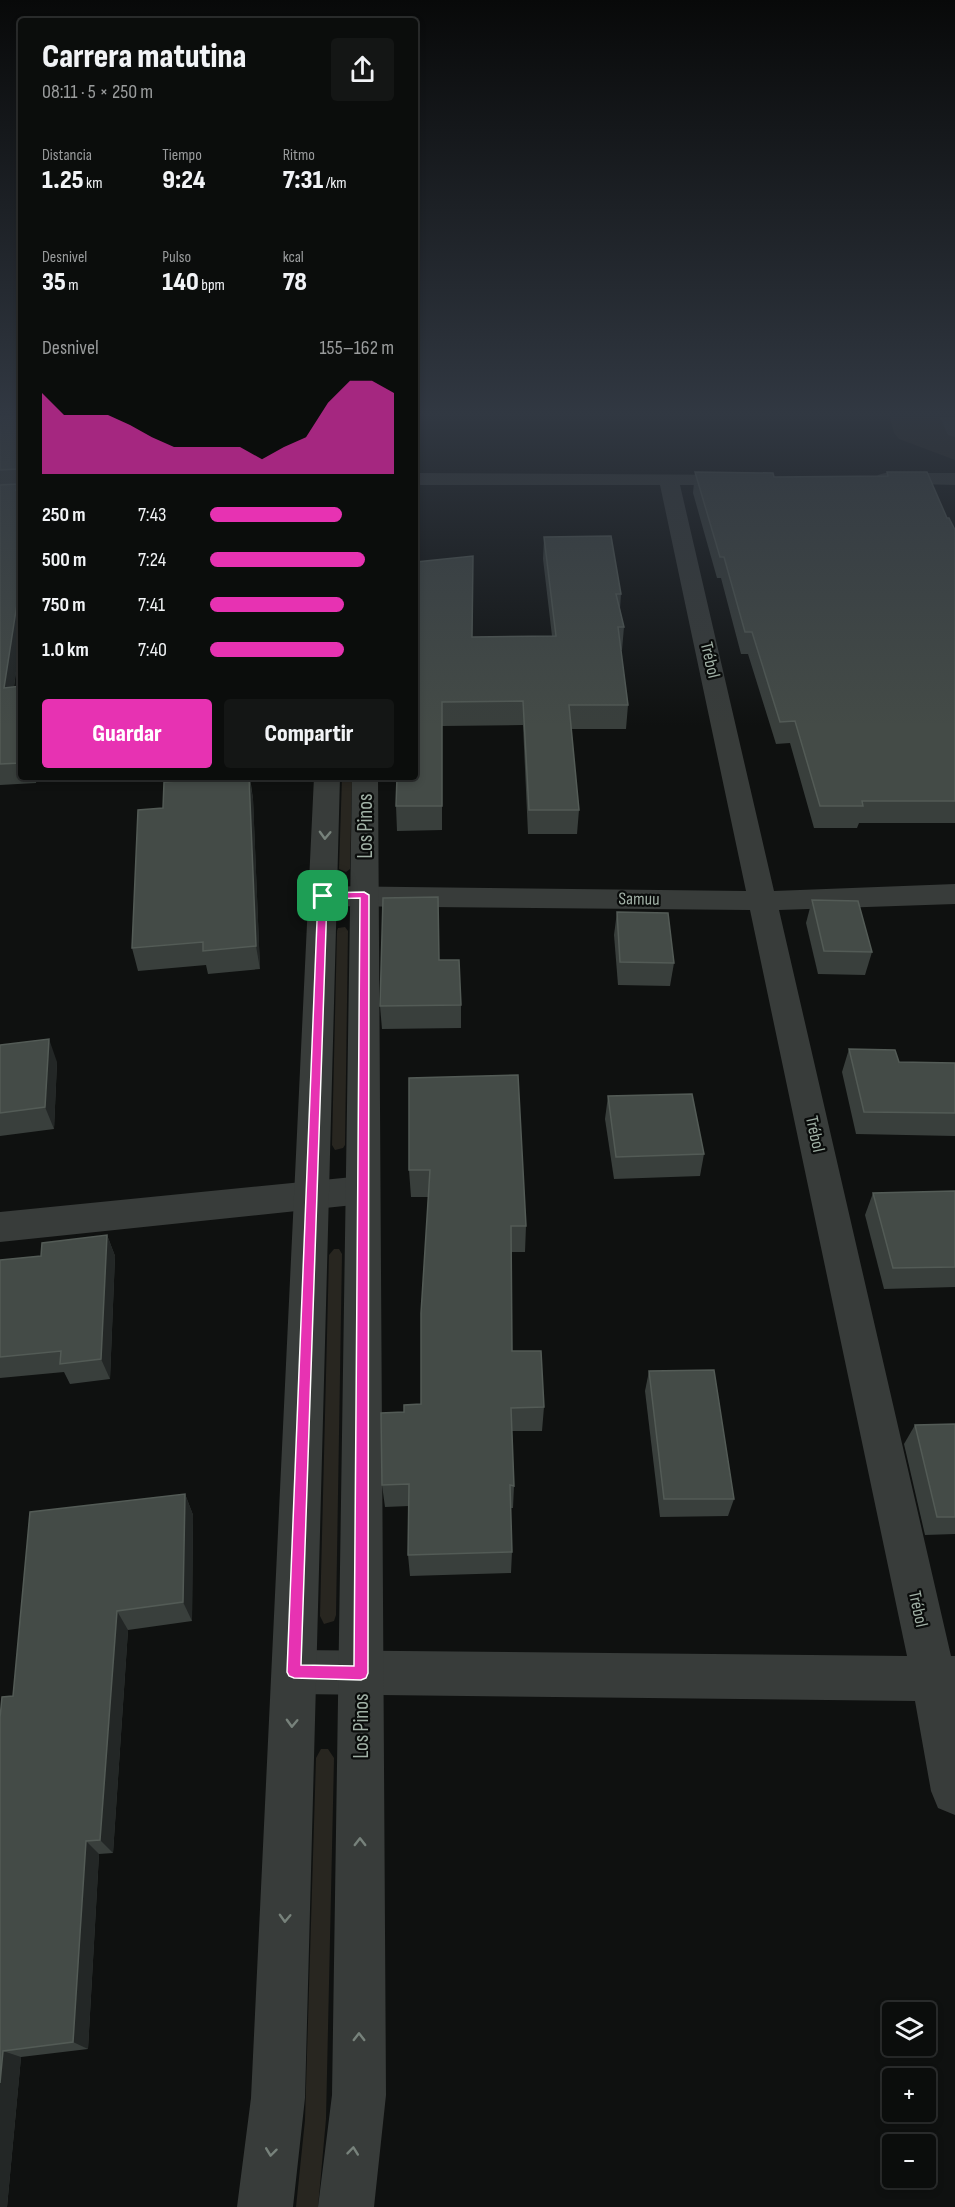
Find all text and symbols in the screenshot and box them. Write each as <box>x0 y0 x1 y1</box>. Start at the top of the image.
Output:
text: Carrera matutina <box>42 37 246 77</box>
button: share <box>331 38 394 101</box>
text: 08:11 · 5 × 250 m <box>42 80 153 104</box>
text: Distancia <box>42 146 92 165</box>
text: Tiempo <box>162 146 202 165</box>
text: Ritmo <box>283 146 315 165</box>
text: 1.25 <box>42 165 84 196</box>
text: 9:24 <box>162 165 206 196</box>
text: 7:31 <box>283 165 323 196</box>
text: km <box>84 174 102 193</box>
text: /km <box>323 174 347 193</box>
text: Desnivel <box>42 248 87 267</box>
text: Pulso <box>162 248 191 267</box>
text: kcal <box>283 248 304 267</box>
text: 35 <box>42 267 66 298</box>
text: 140 <box>162 267 199 298</box>
text: 78 <box>283 267 307 298</box>
text: m <box>66 276 79 295</box>
text: bpm <box>199 276 225 295</box>
text: Desnivel <box>42 336 99 360</box>
text: 155–162 m <box>320 336 394 360</box>
text: 250 m <box>42 503 85 527</box>
text: 7:43 <box>138 503 166 527</box>
text: 500 m <box>42 548 86 572</box>
text: 7:24 <box>138 548 166 572</box>
text: 750 m <box>42 593 85 617</box>
text: 7:41 <box>138 593 165 617</box>
text: 1.0 km <box>42 638 89 662</box>
text: 7:40 <box>138 638 167 662</box>
street label: Trébol <box>696 640 724 680</box>
button: Guardar <box>42 699 212 768</box>
button: Compartir <box>224 699 394 768</box>
street label: Los Pinos <box>353 793 378 859</box>
one-way arrow <box>319 831 331 840</box>
pin <box>297 870 348 921</box>
icon: arrive <box>306 879 339 912</box>
street label: Samuu <box>618 888 660 910</box>
street label: Trébol <box>801 1114 829 1154</box>
street label: Trébol <box>904 1589 932 1629</box>
street label: Los Pinos <box>349 1693 374 1759</box>
one-way arrow <box>286 1718 299 1727</box>
one-way arrow <box>354 1837 366 1846</box>
one-way arrow <box>278 1913 291 1922</box>
map controls <box>882 2002 936 2188</box>
button: layers <box>882 2002 936 2056</box>
one-way arrow <box>353 2032 365 2041</box>
button: + <box>882 2068 936 2122</box>
button: − <box>882 2134 936 2188</box>
one-way arrow <box>346 2147 358 2156</box>
one-way arrow <box>266 2148 278 2157</box>

